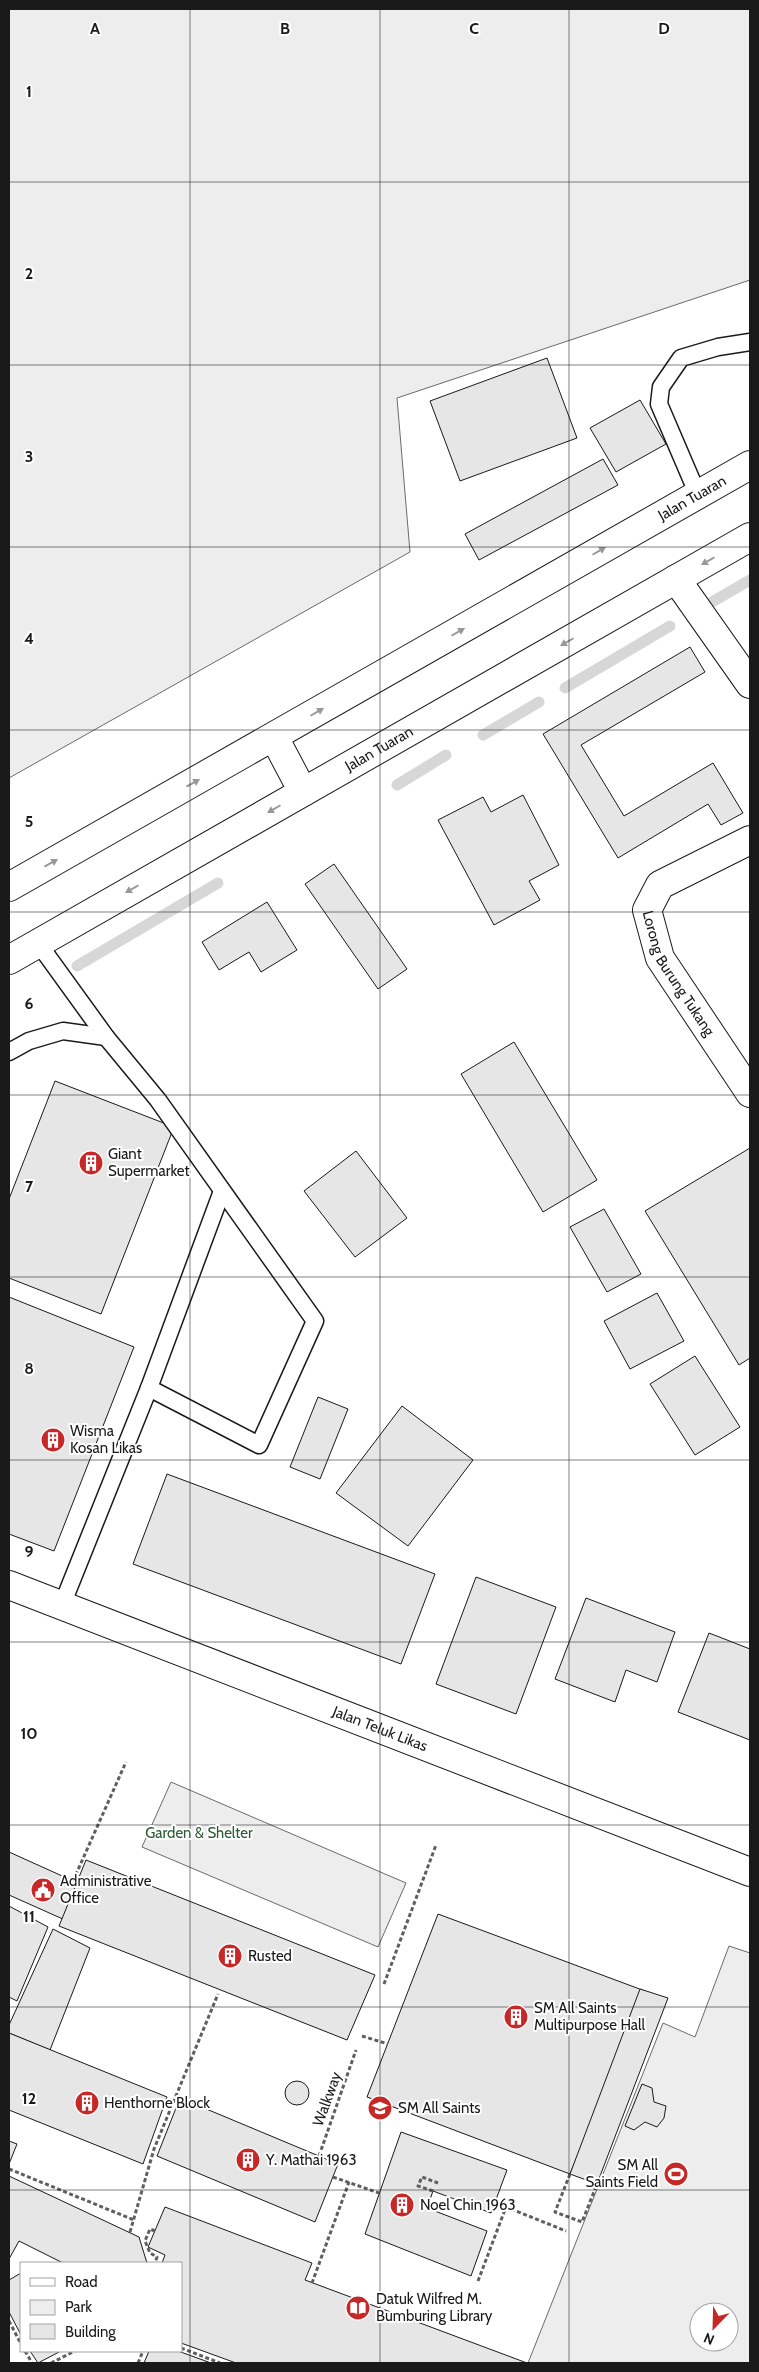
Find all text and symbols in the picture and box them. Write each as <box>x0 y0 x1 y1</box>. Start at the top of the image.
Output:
text: A <box>90 19 100 38</box>
text: B <box>280 19 290 38</box>
text: C <box>469 19 479 38</box>
text: D <box>658 19 670 38</box>
text: 1 <box>26 82 32 101</box>
text: 2 <box>25 264 33 283</box>
text: 3 <box>25 447 33 466</box>
street label: Jalan Tuaran <box>654 472 729 525</box>
one-way arrow <box>592 547 606 556</box>
one-way arrow <box>701 557 714 566</box>
one-way arrow <box>451 628 465 636</box>
text: 4 <box>24 629 34 648</box>
one-way arrow <box>560 637 573 646</box>
one-way arrow <box>310 708 323 717</box>
street label: Jalan Tuaran <box>341 722 416 776</box>
one-way arrow <box>186 778 199 787</box>
one-way arrow <box>266 805 281 813</box>
text: 5 <box>25 812 33 831</box>
one-way arrow <box>45 858 58 867</box>
one-way arrow <box>126 885 139 894</box>
street label: Lorong Burung Tukang <box>639 909 719 1040</box>
text: 6 <box>25 994 34 1013</box>
place label: Giant Supermarket <box>108 1145 190 1180</box>
building icon: Giant Supermarket <box>78 1150 104 1176</box>
text: 7 <box>25 1177 34 1196</box>
text: 8 <box>24 1359 34 1378</box>
place label: Wisma Kosan Likas <box>70 1422 142 1457</box>
building icon: Wisma Kosan Likas <box>40 1427 66 1453</box>
text: 9 <box>25 1542 34 1561</box>
street label: Jalan Teluk Likas <box>329 1702 430 1755</box>
text: 10 <box>20 1724 38 1743</box>
park label: Garden & Shelter <box>145 1824 253 1842</box>
place label: Administrative Office <box>60 1872 152 1907</box>
public building icon: Administrative Office <box>30 1877 56 1903</box>
text: 11 <box>23 1907 35 1926</box>
building icon: Rusted <box>217 1943 243 1969</box>
place label: Rusted <box>248 1947 292 1965</box>
place label: SM All Saints Multipurpose Hall <box>534 1999 646 2034</box>
building icon: SM All Saints Multipurpose Hall <box>503 2004 529 2030</box>
street label: Walkway <box>309 2069 345 2129</box>
text: 12 <box>22 2089 36 2108</box>
building icon: Henthorne Block <box>74 2090 100 2116</box>
place label: Henthorne Block <box>104 2094 210 2112</box>
school or university icon: SM All Saints <box>367 2095 393 2121</box>
place label: SM All Saints <box>398 2099 481 2117</box>
building icon: Y. Mathai 1963 <box>235 2147 261 2173</box>
place label: Y. Mathai 1963 <box>265 2151 357 2169</box>
place label: SM All Saints Field <box>586 2156 658 2191</box>
sports icon: SM All Saints Field <box>663 2161 689 2187</box>
building icon: Noel Chin 1963 <box>389 2192 415 2218</box>
place label: Noel Chin 1963 <box>420 2196 516 2214</box>
legend <box>20 2262 182 2352</box>
text: Road <box>65 2273 98 2291</box>
place label: Datuk Wilfred M. Bumburing Library <box>376 2290 493 2325</box>
library icon: Datuk Wilfred M. Bumburing Library <box>345 2295 371 2321</box>
text: Park <box>65 2298 92 2316</box>
north arrow <box>689 2302 739 2352</box>
text: Building <box>65 2323 116 2341</box>
text: N <box>701 2329 717 2349</box>

